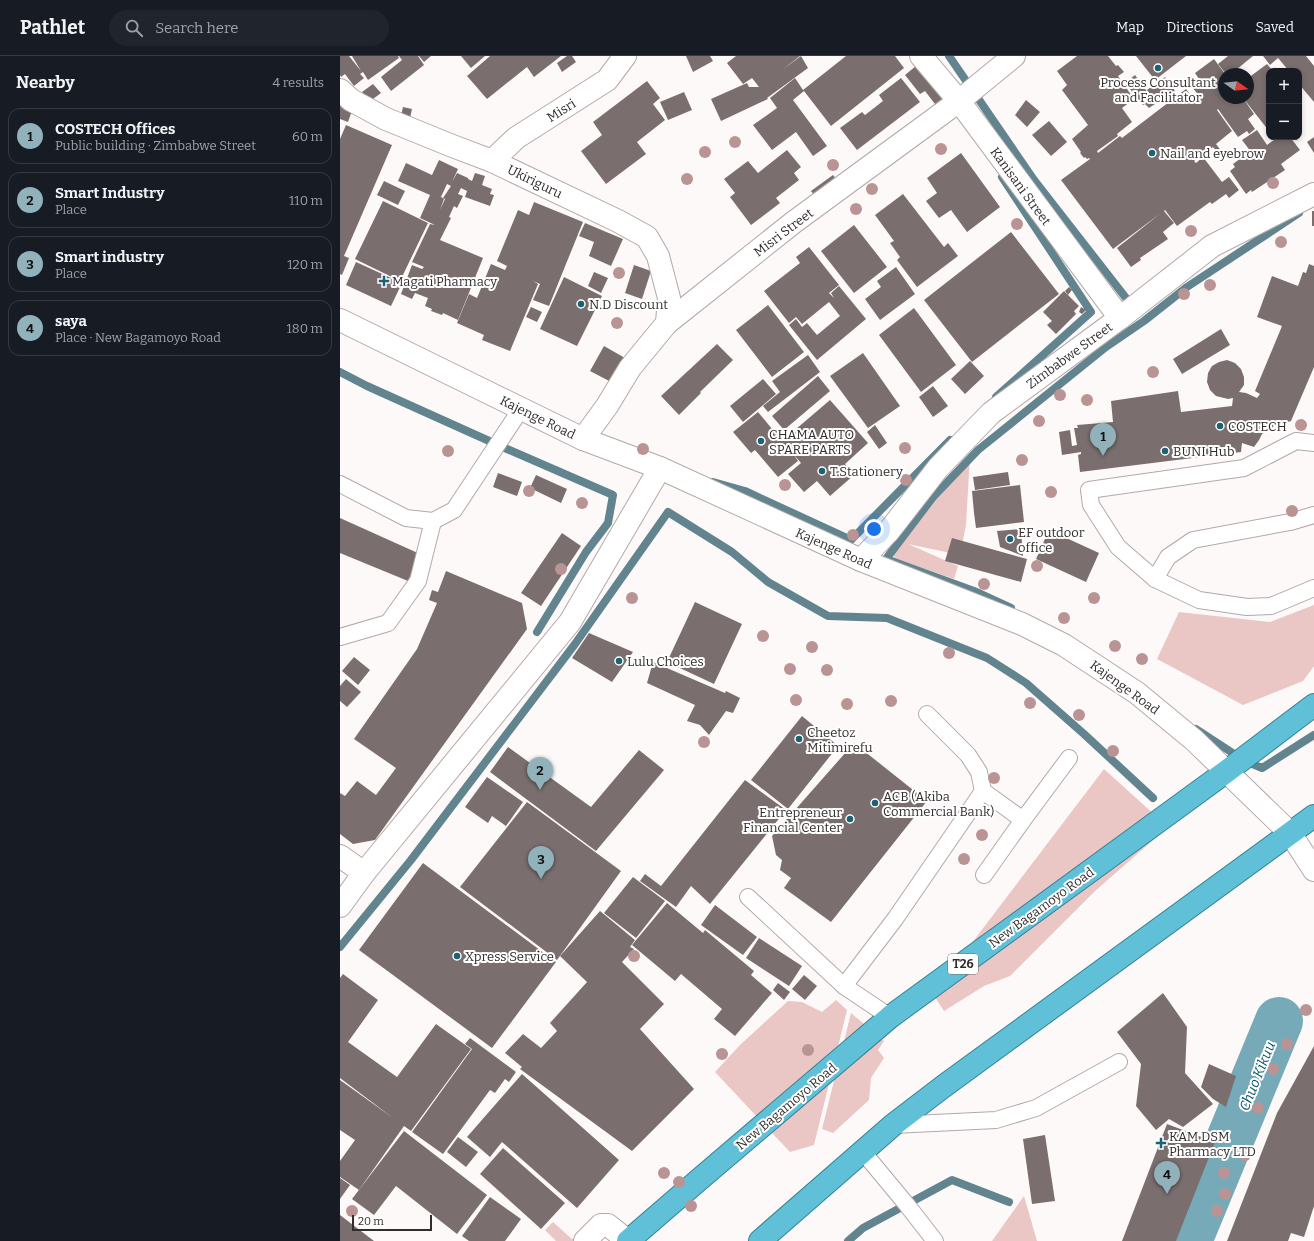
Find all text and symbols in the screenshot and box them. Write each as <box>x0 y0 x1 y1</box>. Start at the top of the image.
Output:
search box <box>109 10 389 46</box>
text: Pathlet <box>20 16 85 39</box>
icon: search <box>123 17 145 39</box>
text: Search here <box>155 19 238 37</box>
text: Map <box>1116 19 1144 36</box>
text: Directions <box>1166 19 1234 36</box>
text: Saved <box>1256 19 1294 36</box>
marker: Process Consultant and Facilitator <box>1153 63 1163 73</box>
north arrow <box>1218 68 1254 104</box>
map controls <box>1266 68 1302 140</box>
button: + <box>1266 68 1302 104</box>
text: Nearby <box>16 72 75 93</box>
text: 4 results <box>272 75 324 90</box>
place label: Process Consultant and Facilitator <box>1100 75 1216 105</box>
street label: Misri <box>544 96 579 125</box>
button: − <box>1266 104 1302 140</box>
text: COSTECH Offices <box>55 120 175 138</box>
text: 1 <box>27 129 33 144</box>
text: 60 m <box>292 129 323 144</box>
text: Public building · Zimbabwe Street <box>55 138 256 153</box>
street label: Kanisani Street <box>987 144 1054 228</box>
place label: Nail and eyebrow <box>1160 146 1265 161</box>
marker: Nail and eyebrow <box>1147 148 1157 158</box>
street label: Ukiriguru <box>505 162 565 201</box>
text: Smart Industry <box>55 184 165 202</box>
text: 2 <box>26 193 34 208</box>
text: 110 m <box>289 193 323 208</box>
text: Place <box>55 202 87 217</box>
street label: Misri Street <box>751 205 816 260</box>
text: Smart industry <box>55 248 164 266</box>
text: 3 <box>26 257 34 272</box>
text: 120 m <box>287 257 323 272</box>
text: Place <box>55 266 87 281</box>
place label: Magati Pharmacy <box>392 274 497 289</box>
marker: Magati Pharmacy <box>379 276 389 286</box>
place label: N.D Discount <box>589 297 668 312</box>
marker: N.D Discount <box>576 299 586 309</box>
text: saya <box>55 312 87 330</box>
street label: Zimbabwe Street <box>1023 319 1115 392</box>
text: 4 <box>26 321 34 336</box>
text: 180 m <box>287 321 323 336</box>
text: Place · New Bagamoyo Road <box>55 330 221 345</box>
street label: Kajenge Road <box>498 393 578 442</box>
place label: COSTECH <box>1228 419 1287 434</box>
marker: COSTECH <box>1215 421 1225 431</box>
pin: 1 <box>1090 423 1116 456</box>
place label: CHAMA AUTO SPARE PARTS <box>769 427 854 457</box>
marker: CHAMA AUTO SPARE PARTS <box>756 436 766 446</box>
place label: BUNI Hub <box>1173 444 1234 459</box>
marker: BUNI Hub <box>1160 446 1170 456</box>
place label: T.Stationery <box>830 464 903 479</box>
marker: T.Stationery <box>817 466 827 476</box>
your location <box>864 519 884 539</box>
street label: Kajenge Road <box>793 525 875 572</box>
place label: EF outdoor office <box>1018 525 1085 555</box>
marker: EF outdoor office <box>1005 534 1015 544</box>
place label: Lulu Choices <box>627 654 704 669</box>
marker: Lulu Choices <box>614 656 624 666</box>
street label: Kajenge Road <box>1087 657 1163 718</box>
place label: Cheetoz Mitimirefu <box>807 725 873 755</box>
marker: Cheetoz Mitimirefu <box>794 734 804 744</box>
pin: 2 <box>527 757 553 790</box>
place label: ACB (Akiba Commercial Bank) <box>883 789 994 819</box>
marker: ACB (Akiba Commercial Bank) <box>870 798 880 808</box>
place label: Entrepreneur Financial Center <box>743 805 842 835</box>
marker: Entrepreneur Financial Center <box>845 814 855 824</box>
pin: 3 <box>528 846 554 879</box>
street label: New Bagamoyo Road <box>986 864 1097 951</box>
place label: Xpress Service <box>465 949 554 964</box>
marker: Xpress Service <box>452 951 462 961</box>
road number: T26 <box>948 954 978 974</box>
water label: Chuo Kikuu <box>1236 1039 1279 1113</box>
street label: New Bagamoyo Road <box>733 1060 840 1153</box>
place label: KAM DSM Pharmacy LTD <box>1169 1129 1256 1159</box>
marker: KAM DSM Pharmacy LTD <box>1156 1138 1166 1148</box>
pin: 4 <box>1154 1161 1180 1194</box>
scale bar <box>352 1213 432 1232</box>
text: 20 m <box>358 1215 384 1228</box>

